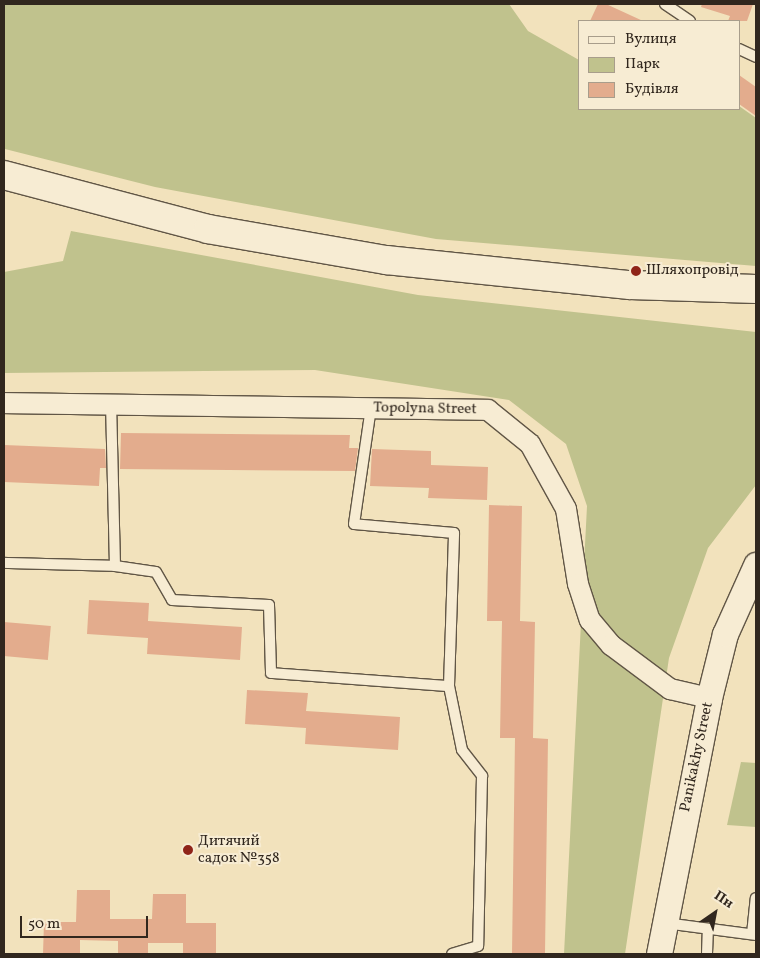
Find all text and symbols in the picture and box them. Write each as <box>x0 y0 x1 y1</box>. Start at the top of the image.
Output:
legend <box>578 20 740 110</box>
text: Вулиця <box>625 29 676 50</box>
text: Парк <box>625 54 660 75</box>
text: Будівля <box>625 79 679 100</box>
place label: Шляхопровід <box>646 262 739 280</box>
marker: Шляхопровід <box>630 265 642 277</box>
street label: Topolyna Street <box>373 399 477 419</box>
street label: Panikakhy Street <box>677 700 717 814</box>
place label: Дитячий садок №358 <box>198 832 280 867</box>
marker: Дитячий садок №358 <box>182 844 194 856</box>
text: Пн <box>710 887 737 913</box>
north arrow <box>690 888 740 938</box>
scale bar <box>22 906 150 938</box>
text: 50 m <box>28 914 60 935</box>

